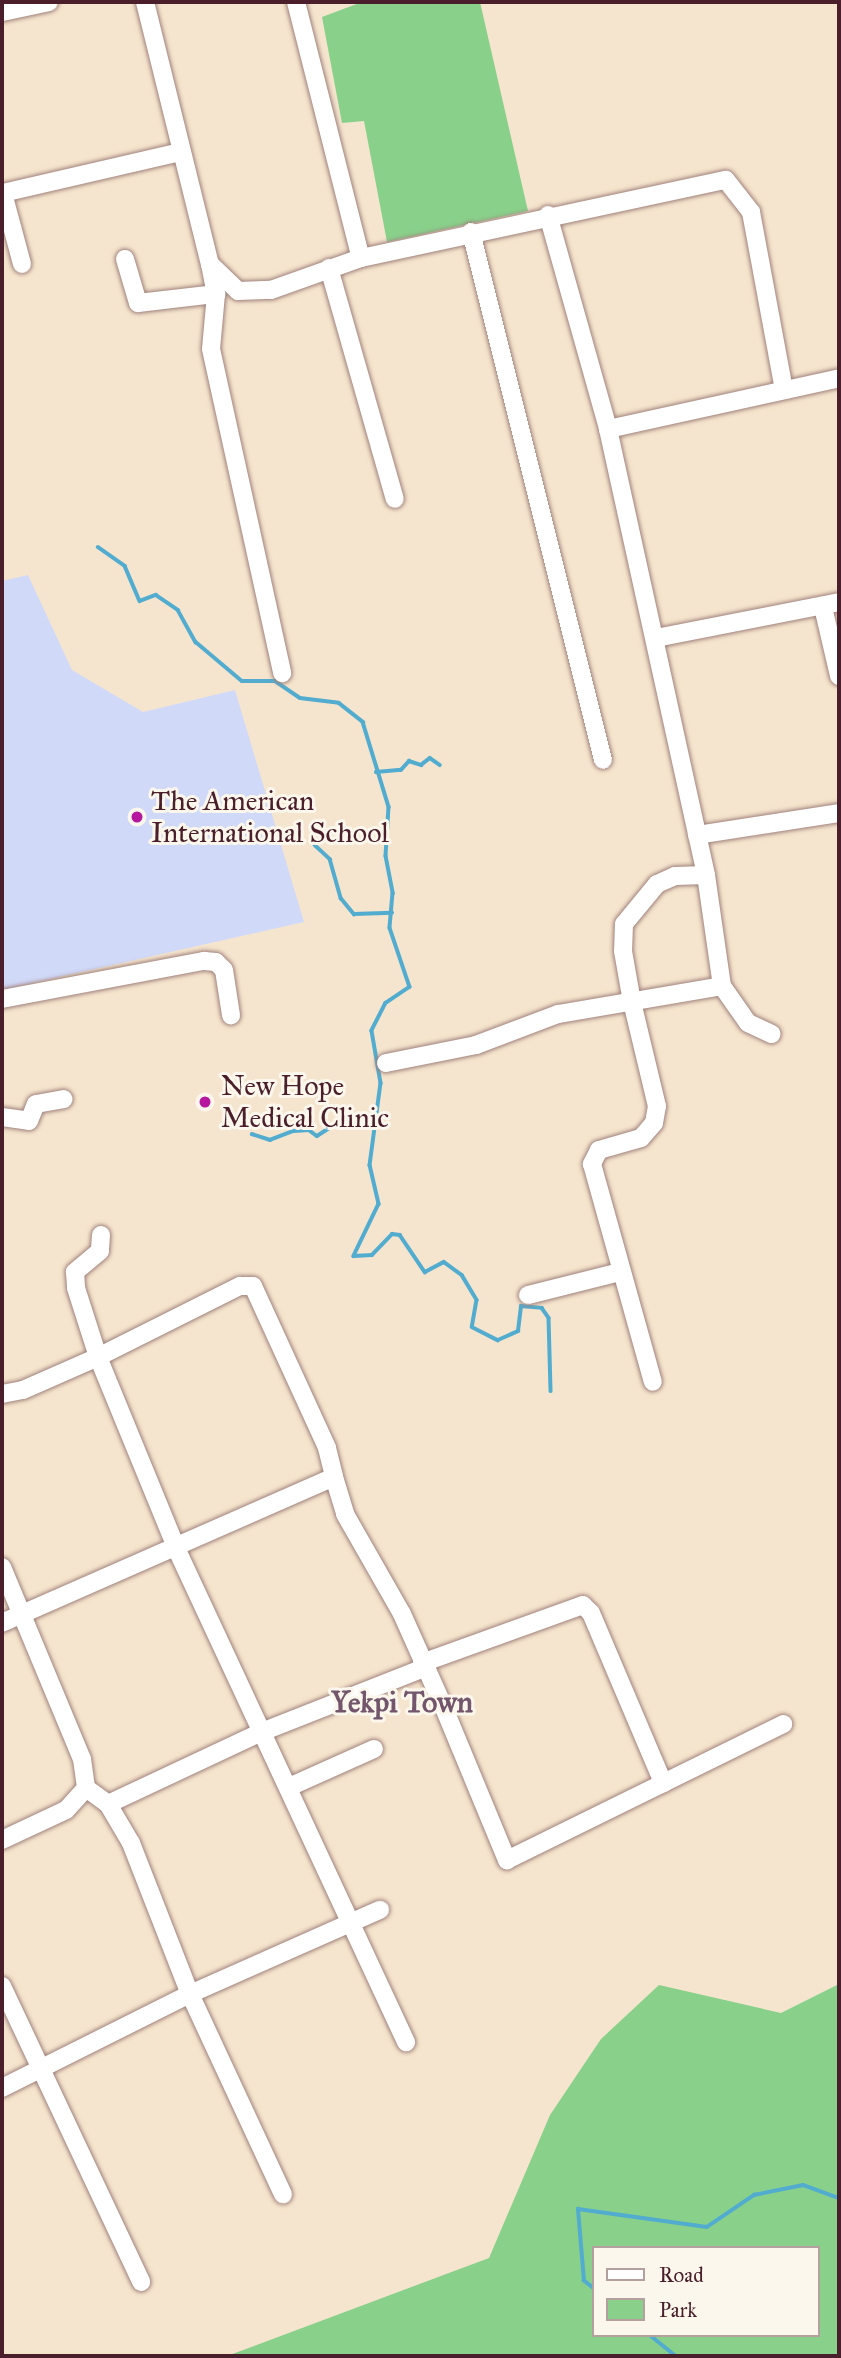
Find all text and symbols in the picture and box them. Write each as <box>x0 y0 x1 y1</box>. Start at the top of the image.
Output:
place label: The American International School <box>151 784 389 850</box>
marker: The American International School <box>129 809 145 825</box>
place label: New Hope Medical Clinic <box>221 1069 389 1135</box>
marker: New Hope Medical Clinic <box>195 1092 215 1112</box>
district label: Yekpi Town <box>331 1684 473 1720</box>
legend <box>592 2246 820 2337</box>
text: Road <box>659 2262 704 2288</box>
text: Park <box>659 2297 697 2323</box>

